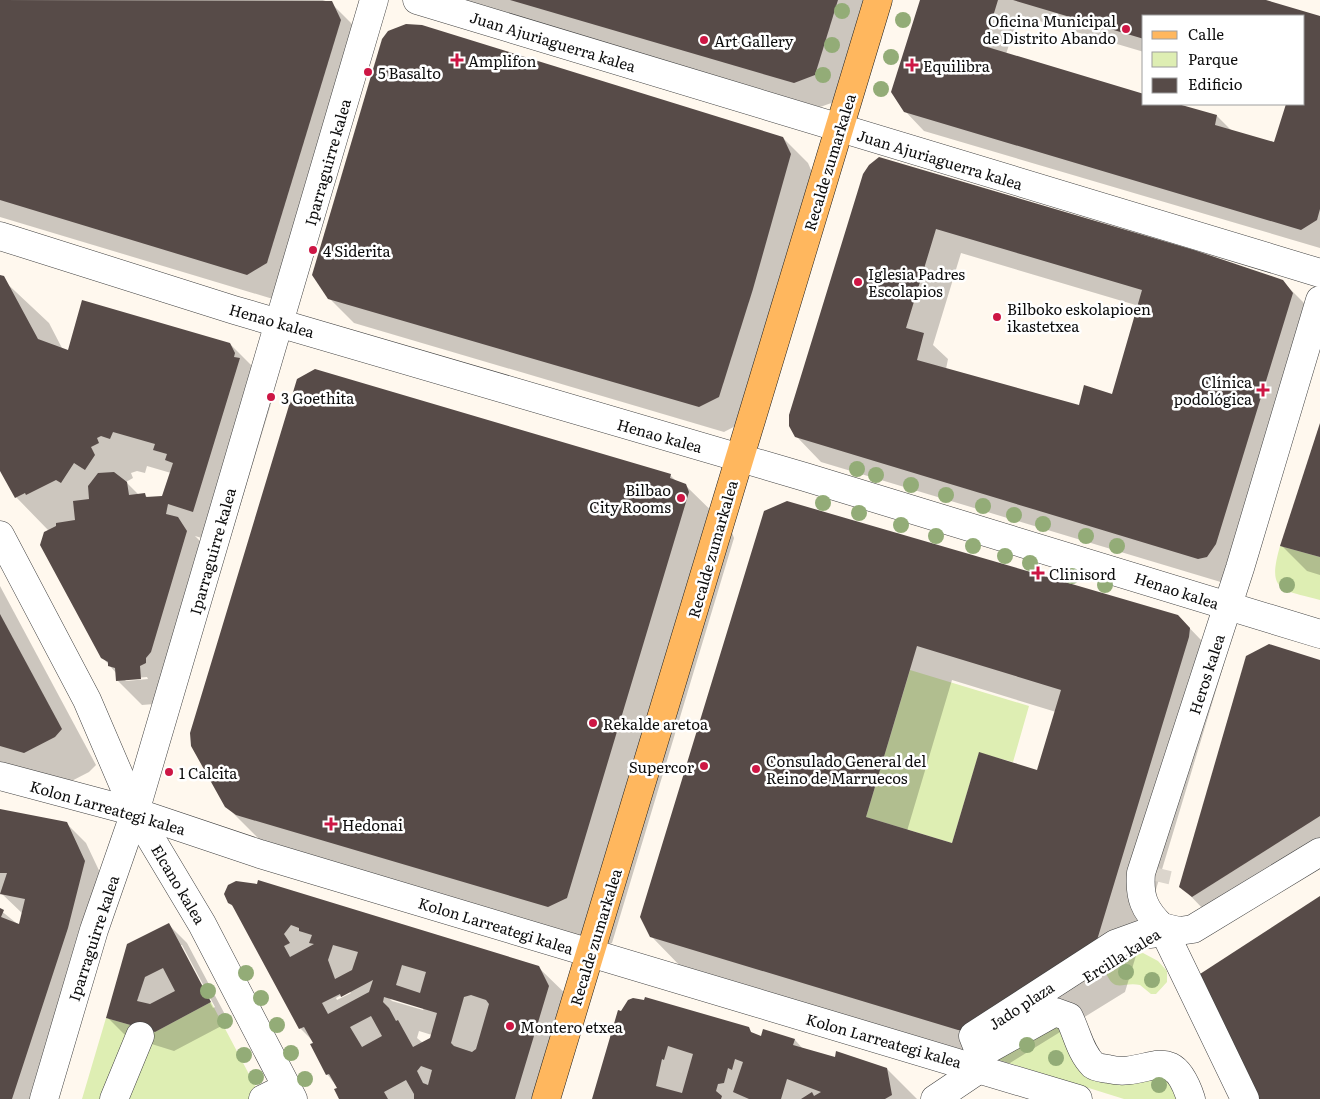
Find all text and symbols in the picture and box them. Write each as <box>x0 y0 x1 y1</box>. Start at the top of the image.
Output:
street label: Juan Ajuriaguerra kalea <box>467 5 640 77</box>
place label: Oficina Municipal de Distrito Abando <box>982 9 1116 49</box>
legend <box>1142 15 1305 105</box>
text: Calle <box>1188 22 1224 45</box>
marker: Oficina Municipal de Distrito Abando <box>1120 23 1132 35</box>
place label: Art Gallery <box>714 29 794 52</box>
marker: Art Gallery <box>698 34 710 46</box>
text: Parque <box>1188 47 1238 70</box>
place label: Amplifon <box>468 49 536 72</box>
marker: Amplifon <box>450 53 464 67</box>
place label: Equilibra <box>923 54 991 77</box>
marker: Equilibra <box>905 58 919 72</box>
place label: 5 Basalto <box>378 61 441 84</box>
marker: 5 Basalto <box>362 66 374 78</box>
text: Edificio <box>1188 72 1243 95</box>
street label: Recalde zumarkalea <box>797 90 861 234</box>
street label: Iparraguirre kalea <box>298 95 356 228</box>
street label: Juan Ajuriaguerra kalea <box>854 123 1027 195</box>
place label: 4 Siderita <box>323 239 391 262</box>
marker: 4 Siderita <box>307 244 319 256</box>
place label: Iglesia Padres Escolapios <box>868 262 965 302</box>
marker: Iglesia Padres Escolapios <box>852 276 864 288</box>
street label: Henao kalea <box>227 297 318 343</box>
place label: Bilboko eskolapioen ikastetxea <box>1007 297 1151 337</box>
marker: Bilboko eskolapioen ikastetxea <box>991 311 1003 323</box>
place label: Clínica podológica <box>1174 370 1253 410</box>
marker: Clínica podológica <box>1256 383 1270 397</box>
place label: 3 Goethita <box>281 386 355 409</box>
marker: 3 Goethita <box>265 391 277 403</box>
street label: Henao kalea <box>615 412 706 458</box>
street label: Recalde zumarkalea <box>681 476 743 621</box>
place label: Bilbao City Rooms <box>589 478 671 518</box>
street label: Iparraguirre kalea <box>183 484 241 617</box>
marker: Bilbao City Rooms <box>675 492 687 504</box>
place label: Clinisord <box>1049 562 1116 585</box>
marker: Clinisord <box>1031 566 1045 580</box>
street label: Henao kalea <box>1132 566 1223 615</box>
street label: Heros kalea <box>1182 630 1230 717</box>
place label: Rekalde aretoa <box>603 712 709 735</box>
marker: Rekalde aretoa <box>587 717 599 729</box>
place label: Consulado General del Reino de Marruecos <box>766 749 926 789</box>
place label: Supercor <box>629 755 694 778</box>
marker: Supercor <box>698 760 710 772</box>
place label: 1 Calcita <box>179 761 238 784</box>
marker: Consulado General del Reino de Marruecos <box>750 763 762 775</box>
marker: 1 Calcita <box>163 766 175 778</box>
street label: Kolon Larreategi kalea <box>27 774 189 841</box>
place label: Hedonai <box>342 813 403 836</box>
marker: Hedonai <box>324 817 338 831</box>
street label: Elcano kalea <box>146 840 212 929</box>
street label: Recalde zumarkalea <box>563 865 627 1009</box>
street label: Iparraguirre kalea <box>62 871 124 1004</box>
street label: Kolon Larreategi kalea <box>416 890 577 960</box>
street label: Ercilla kalea <box>1078 921 1165 988</box>
street label: Jado plaza <box>984 975 1059 1035</box>
street label: Kolon Larreategi kalea <box>803 1007 965 1074</box>
place label: Montero etxea <box>520 1015 624 1038</box>
marker: Montero etxea <box>504 1020 516 1032</box>

